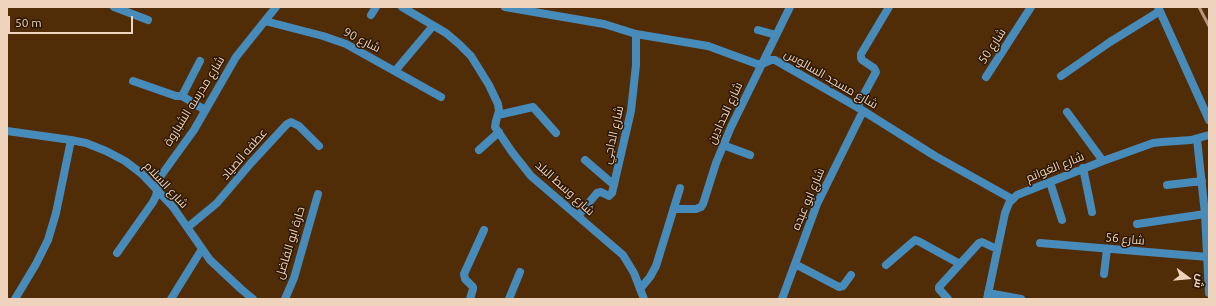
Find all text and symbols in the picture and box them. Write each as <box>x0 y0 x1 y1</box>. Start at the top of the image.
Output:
scale bar <box>10 8 135 34</box>
text: 50 m <box>15 16 42 29</box>
street label: شارع 90 <box>341 25 383 55</box>
street label: شارع 50 <box>975 26 1009 66</box>
street label: شارع مسجد السالوس <box>782 46 880 112</box>
street label: شارع مدرسه الشباروة <box>160 53 228 149</box>
street label: شارع الحدادين <box>704 80 746 146</box>
street label: شارع الداجي <box>599 104 627 166</box>
street label: عطفه الصياد <box>218 125 270 183</box>
street label: شارع الغوانم <box>1024 149 1086 185</box>
street label: شارع وسط البلد <box>532 158 598 218</box>
street label: شارع السلام <box>141 159 191 211</box>
street label: شارع ابو عبده <box>788 166 828 232</box>
street label: حارة ابو الفاضل <box>272 205 308 281</box>
street label: شارع 56 <box>1105 230 1145 248</box>
north arrow <box>1168 258 1208 298</box>
text: ش <box>1192 273 1207 290</box>

